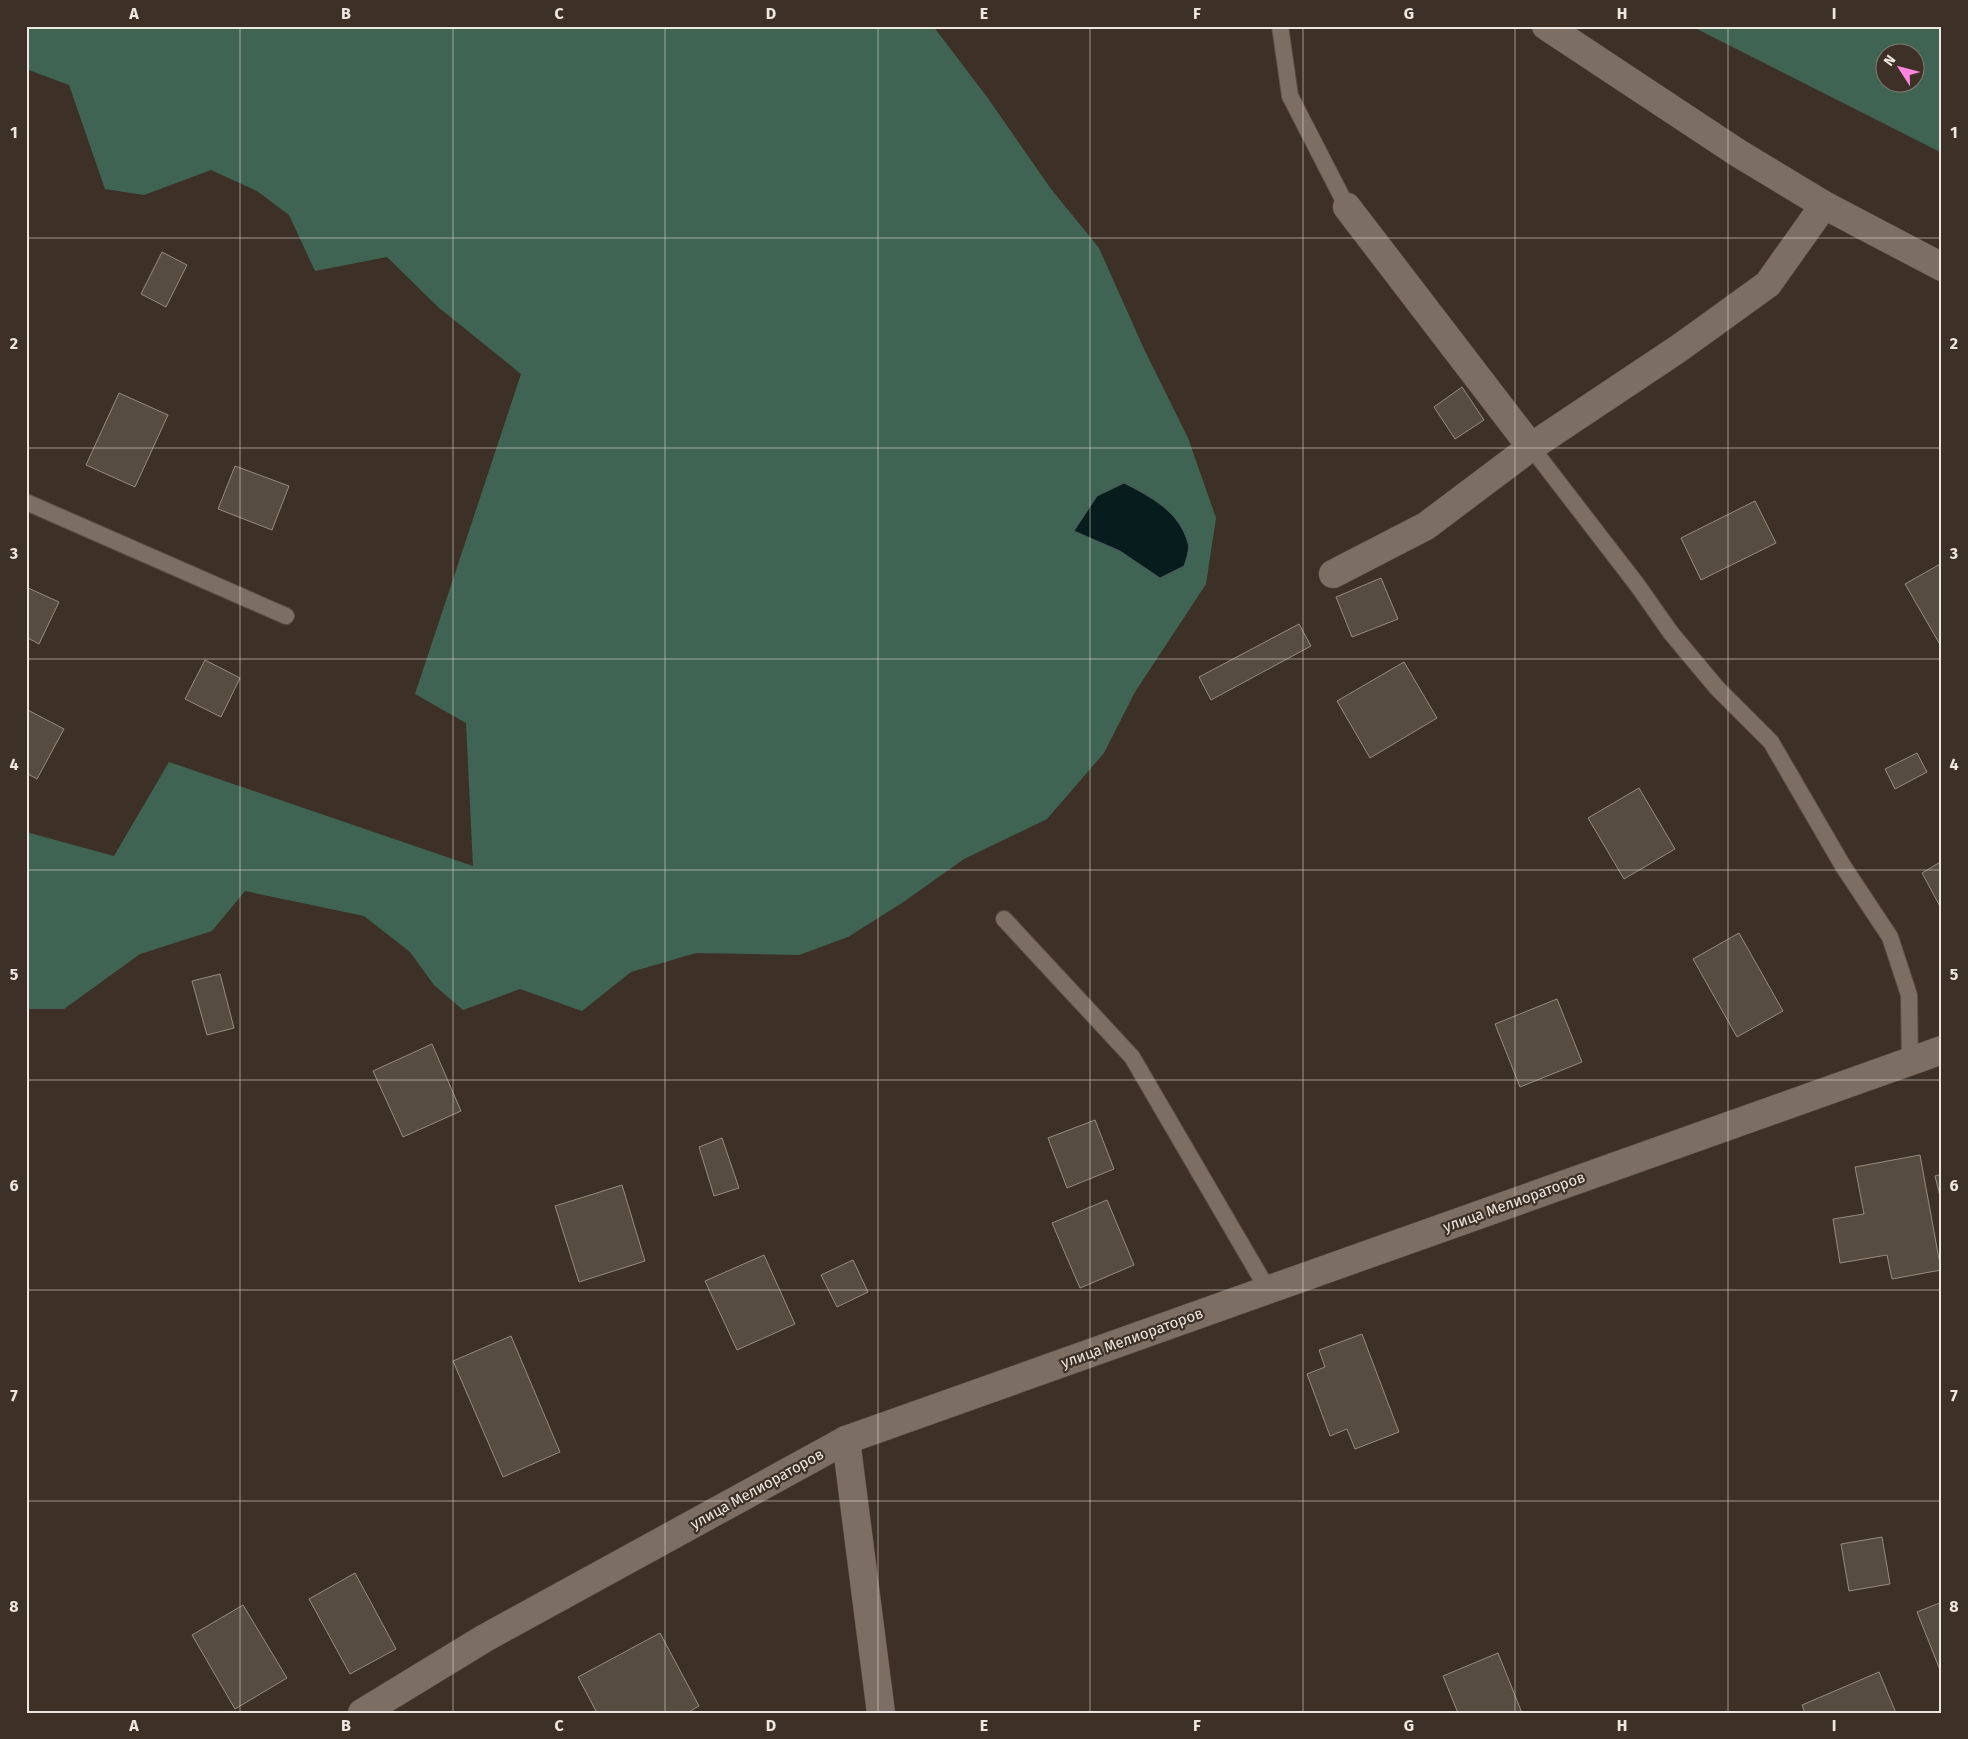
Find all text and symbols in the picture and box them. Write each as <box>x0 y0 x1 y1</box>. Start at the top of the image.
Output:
text: A <box>128 4 139 23</box>
text: B <box>341 4 351 23</box>
text: C <box>554 4 564 23</box>
text: D <box>766 4 776 23</box>
text: E <box>980 4 988 23</box>
text: F <box>1193 4 1201 23</box>
text: G <box>1404 4 1414 23</box>
text: H <box>1617 4 1627 23</box>
text: I <box>1832 4 1836 23</box>
north arrow <box>1876 42 1926 92</box>
text: N <box>1880 52 1899 69</box>
text: 1 <box>10 123 18 142</box>
text: 1 <box>1950 123 1958 142</box>
text: 2 <box>10 334 18 353</box>
text: 2 <box>1950 334 1958 353</box>
text: 3 <box>9 544 18 563</box>
text: 3 <box>1949 544 1958 563</box>
text: 4 <box>9 755 19 774</box>
text: 4 <box>1949 755 1959 774</box>
text: 5 <box>10 965 19 984</box>
text: 5 <box>1950 965 1959 984</box>
street label: улица Мелиораторов <box>1441 1168 1587 1236</box>
text: 6 <box>9 1176 19 1195</box>
text: 6 <box>1949 1176 1959 1195</box>
street label: улица Мелиораторов <box>1059 1304 1205 1372</box>
text: 7 <box>10 1386 18 1405</box>
text: 7 <box>1950 1386 1958 1405</box>
street label: улица Мелиораторов <box>687 1445 827 1533</box>
text: 8 <box>9 1597 19 1616</box>
text: 8 <box>1949 1597 1959 1616</box>
text: A <box>128 1716 139 1735</box>
text: B <box>341 1716 351 1735</box>
text: C <box>554 1716 564 1735</box>
text: D <box>766 1716 776 1735</box>
text: E <box>980 1716 988 1735</box>
text: F <box>1193 1716 1201 1735</box>
text: G <box>1404 1716 1414 1735</box>
text: H <box>1617 1716 1627 1735</box>
text: I <box>1832 1716 1836 1735</box>

